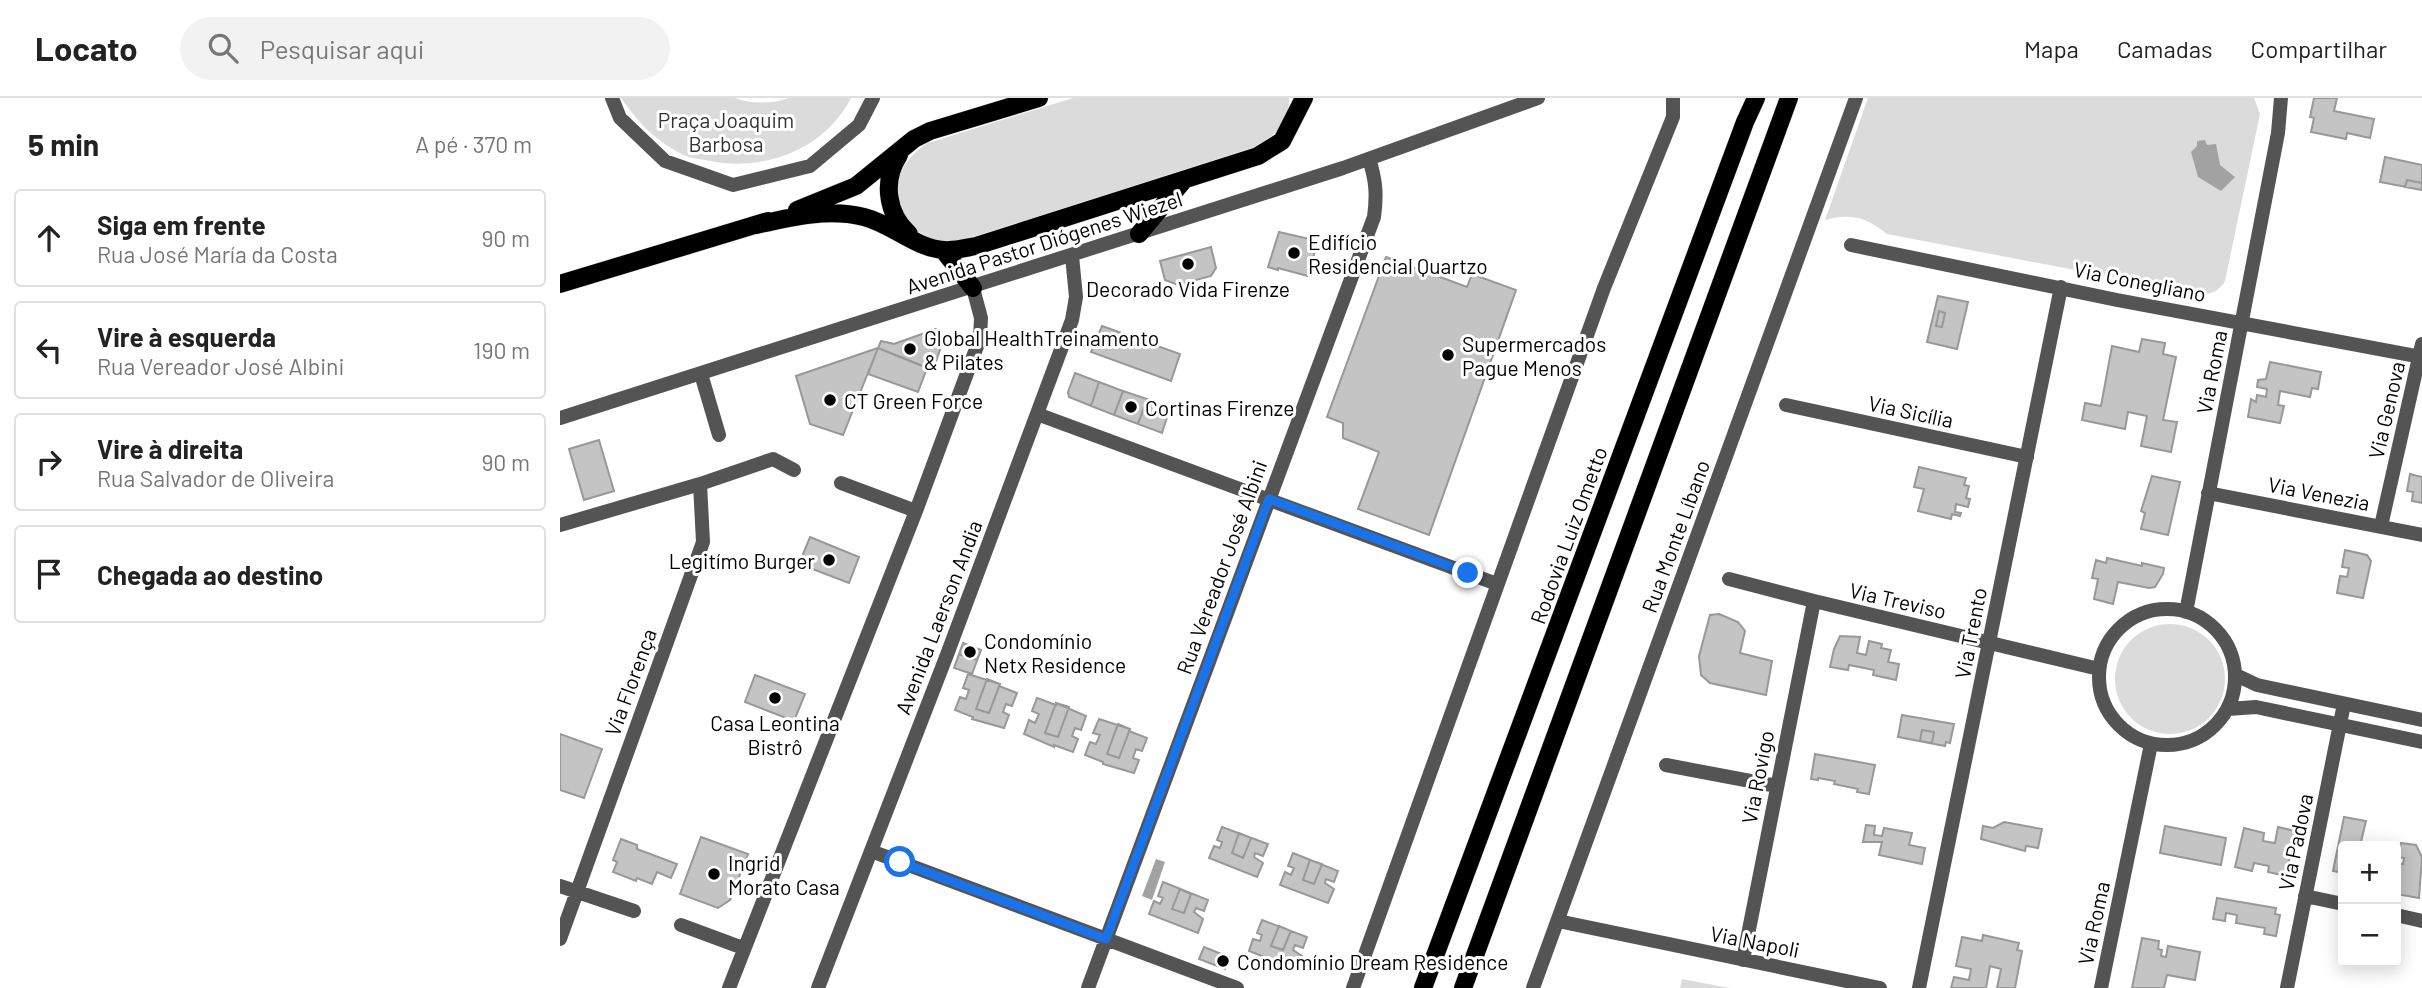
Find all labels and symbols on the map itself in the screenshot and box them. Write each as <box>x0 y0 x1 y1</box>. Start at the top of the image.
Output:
park label: Praça Joaquim Barbosa <box>658 107 794 156</box>
street label: Avenida Pastor Diógenes Wiezel <box>903 186 1185 298</box>
place label: Edifício Residencial Quartzo <box>1308 229 1488 278</box>
marker: Edifício Residencial Quartzo <box>1286 245 1302 261</box>
marker: Decorado Vida Firenze <box>1180 256 1196 272</box>
street label: Via Conegliano <box>2072 256 2208 306</box>
place label: Decorado Vida Firenze <box>1086 276 1290 301</box>
place label: Global HealthTreinamento & Pilates <box>924 325 1159 374</box>
street label: Via Roma <box>2191 328 2231 416</box>
place label: Supermercados Pague Menos <box>1462 331 1606 380</box>
marker: Global HealthTreinamento & Pilates <box>902 341 918 357</box>
marker: Supermercados Pague Menos <box>1440 347 1456 363</box>
street label: Via Genova <box>2363 359 2409 461</box>
place label: CT Green Force <box>844 388 983 413</box>
street label: Via Sicília <box>1866 390 1956 432</box>
marker: CT Green Force <box>822 392 838 408</box>
place label: Cortinas Firenze <box>1145 395 1294 420</box>
marker: Cortinas Firenze <box>1123 399 1139 415</box>
street label: Rodovia Luiz Ometto <box>1524 443 1612 627</box>
street label: Rua Monte Líbano <box>1636 456 1714 616</box>
street label: Rua Vereador José Albini <box>1171 457 1271 677</box>
street label: Via Venezia <box>2266 471 2372 515</box>
street label: Avenida Laerson Andia <box>889 516 987 718</box>
place label: Legitímo Burger <box>669 548 815 573</box>
marker: Legitímo Burger <box>821 552 837 568</box>
route end <box>1452 557 1483 588</box>
street label: Via Treviso <box>1847 577 1949 623</box>
street label: Via Trento <box>1949 585 1991 681</box>
street label: Via Florença <box>599 625 661 739</box>
place label: Condomínio Netx Residence <box>984 628 1126 677</box>
marker: Condomínio Netx Residence <box>962 644 978 660</box>
marker: Casa Leontina Bistrô <box>767 690 783 706</box>
place label: Casa Leontina Bistrô <box>710 710 840 759</box>
street label: Via Rovigo <box>1736 728 1778 826</box>
street label: Via Padova <box>2273 791 2317 893</box>
route start <box>884 846 915 877</box>
place label: Ingrid Morato Casa <box>728 850 840 899</box>
marker: Ingrid Morato Casa <box>706 866 722 882</box>
street label: Via Roma <box>2072 879 2114 967</box>
street label: Via Napoli <box>1708 920 1802 962</box>
place label: Condomínio Dream Residence <box>1237 949 1508 974</box>
marker: Condomínio Dream Residence <box>1215 953 1231 969</box>

